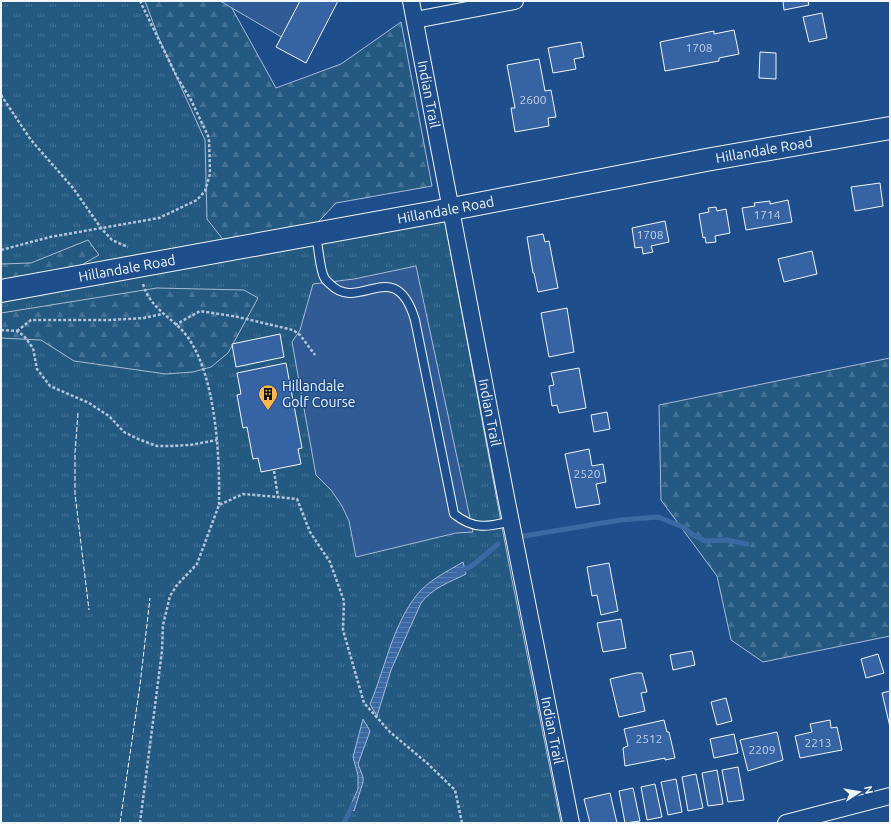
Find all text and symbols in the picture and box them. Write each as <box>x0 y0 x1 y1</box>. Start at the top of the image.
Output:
house number: 1708 <box>685 41 713 54</box>
street label: Indian Trail <box>415 59 443 130</box>
house number: 2600 <box>519 93 547 106</box>
street label: Hillandale Road <box>714 134 814 166</box>
street label: Hillandale Road <box>396 193 495 227</box>
house number: 1714 <box>753 208 781 221</box>
house number: 1708 <box>636 228 664 241</box>
street label: Hillandale Road <box>77 251 177 285</box>
street label: Indian Trail <box>476 377 504 448</box>
place label: Hillandale Golf Course <box>282 378 356 410</box>
building icon: Hillandale Golf Course <box>257 383 279 411</box>
house number: 2520 <box>573 467 601 480</box>
street label: Indian Trail <box>538 695 567 766</box>
house number: 2512 <box>635 732 663 745</box>
house number: 2213 <box>804 736 832 749</box>
house number: 2209 <box>748 743 776 756</box>
north arrow <box>839 772 879 812</box>
text: N <box>862 785 876 795</box>

